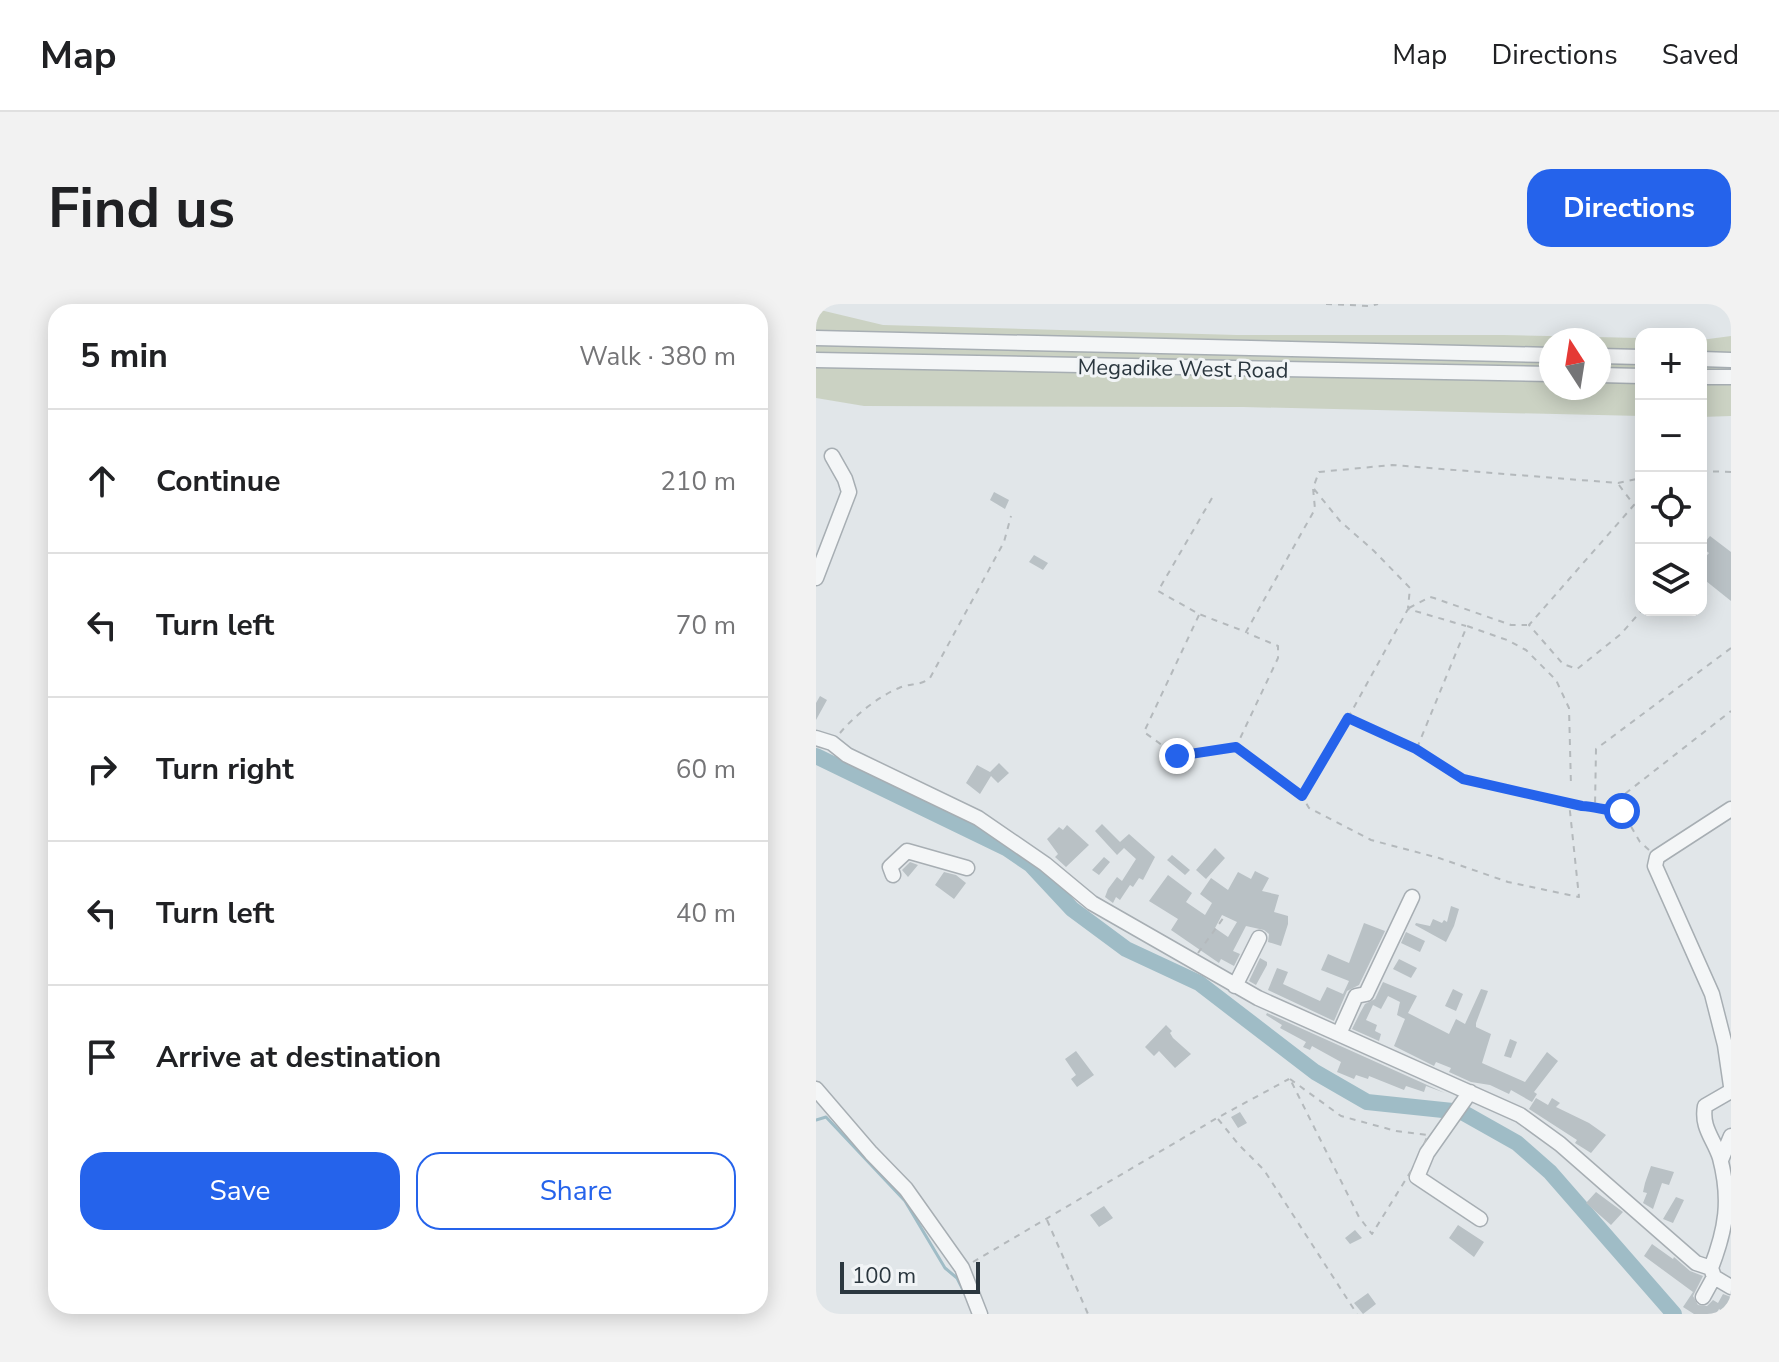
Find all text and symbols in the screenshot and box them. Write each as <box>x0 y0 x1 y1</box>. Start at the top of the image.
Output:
text: Map <box>40 30 117 81</box>
text: Map <box>1392 36 1447 74</box>
text: Directions <box>1491 36 1618 74</box>
text: Saved <box>1662 36 1739 74</box>
button: Directions <box>1527 169 1731 247</box>
text: Find us <box>48 170 235 247</box>
north arrow <box>1539 328 1611 400</box>
map controls <box>1635 328 1707 616</box>
button: + <box>1635 328 1707 400</box>
text: 5 min <box>80 333 168 379</box>
text: Walk · 380 m <box>579 339 736 374</box>
street label: Megadike West Road <box>1077 352 1289 386</box>
button: − <box>1635 400 1707 472</box>
icon: ahead <box>80 459 124 503</box>
text: Continue <box>156 461 281 502</box>
text: 210 m <box>660 464 736 499</box>
button: locate <box>1635 472 1707 544</box>
button: layers <box>1635 544 1707 616</box>
icon: left <box>80 603 124 647</box>
text: Turn left <box>156 605 274 646</box>
text: 70 m <box>676 608 736 643</box>
route end <box>1159 738 1195 774</box>
icon: right <box>80 747 124 791</box>
text: Turn right <box>156 749 294 790</box>
text: 60 m <box>676 752 736 787</box>
route start <box>1604 793 1640 829</box>
icon: left <box>80 891 124 935</box>
text: Turn left <box>156 893 274 934</box>
text: 40 m <box>676 896 736 931</box>
icon: arrive <box>80 1035 124 1079</box>
text: Arrive at destination <box>156 1037 441 1078</box>
button: Save <box>80 1152 400 1230</box>
button: Share <box>416 1152 736 1230</box>
scale bar <box>840 1258 980 1294</box>
text: 100 m <box>852 1261 916 1291</box>

